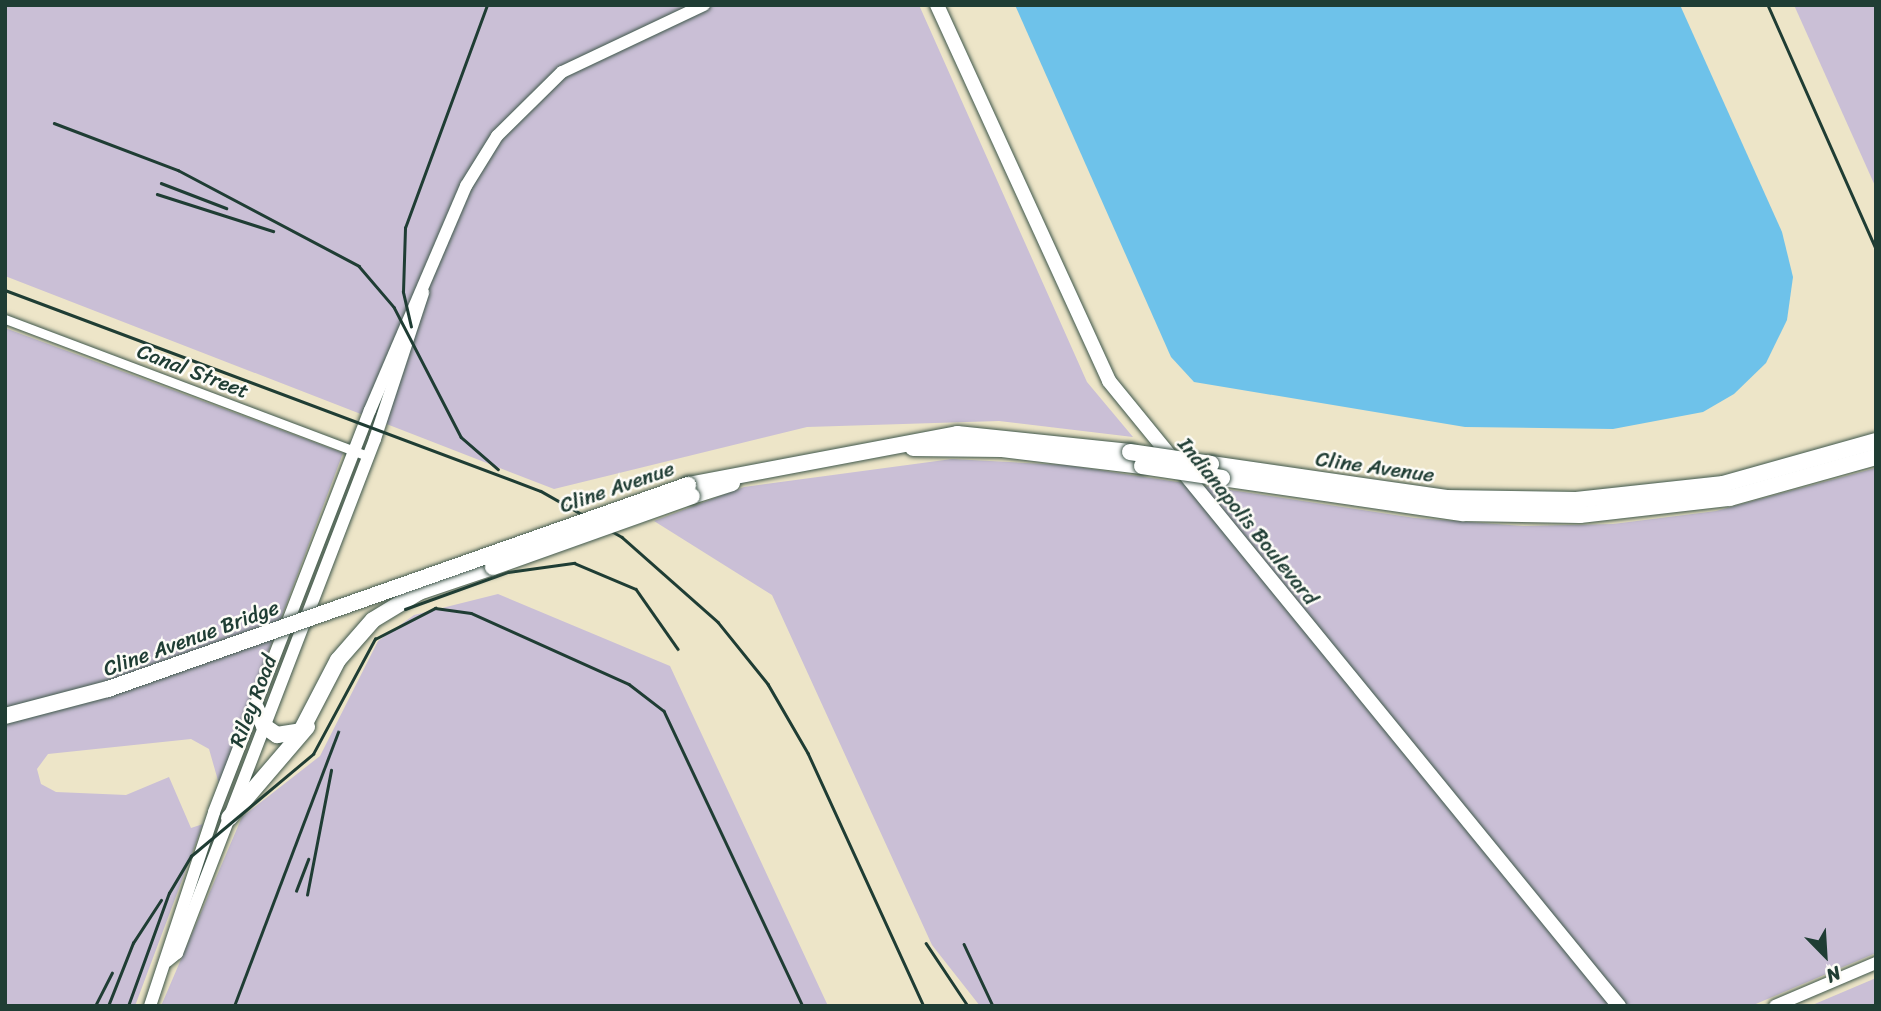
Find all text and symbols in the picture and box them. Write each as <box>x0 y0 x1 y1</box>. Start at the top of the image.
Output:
street label: Canal Street <box>133 338 253 404</box>
street label: Indianapolis Boulevard <box>1173 432 1323 610</box>
street label: Cline Avenue <box>1314 446 1436 488</box>
street label: Cline Avenue <box>556 456 678 518</box>
street label: Cline Avenue Bridge <box>100 595 282 681</box>
street label: Riley Road <box>224 651 282 751</box>
north arrow <box>1790 920 1860 990</box>
text: N <box>1821 957 1846 992</box>

